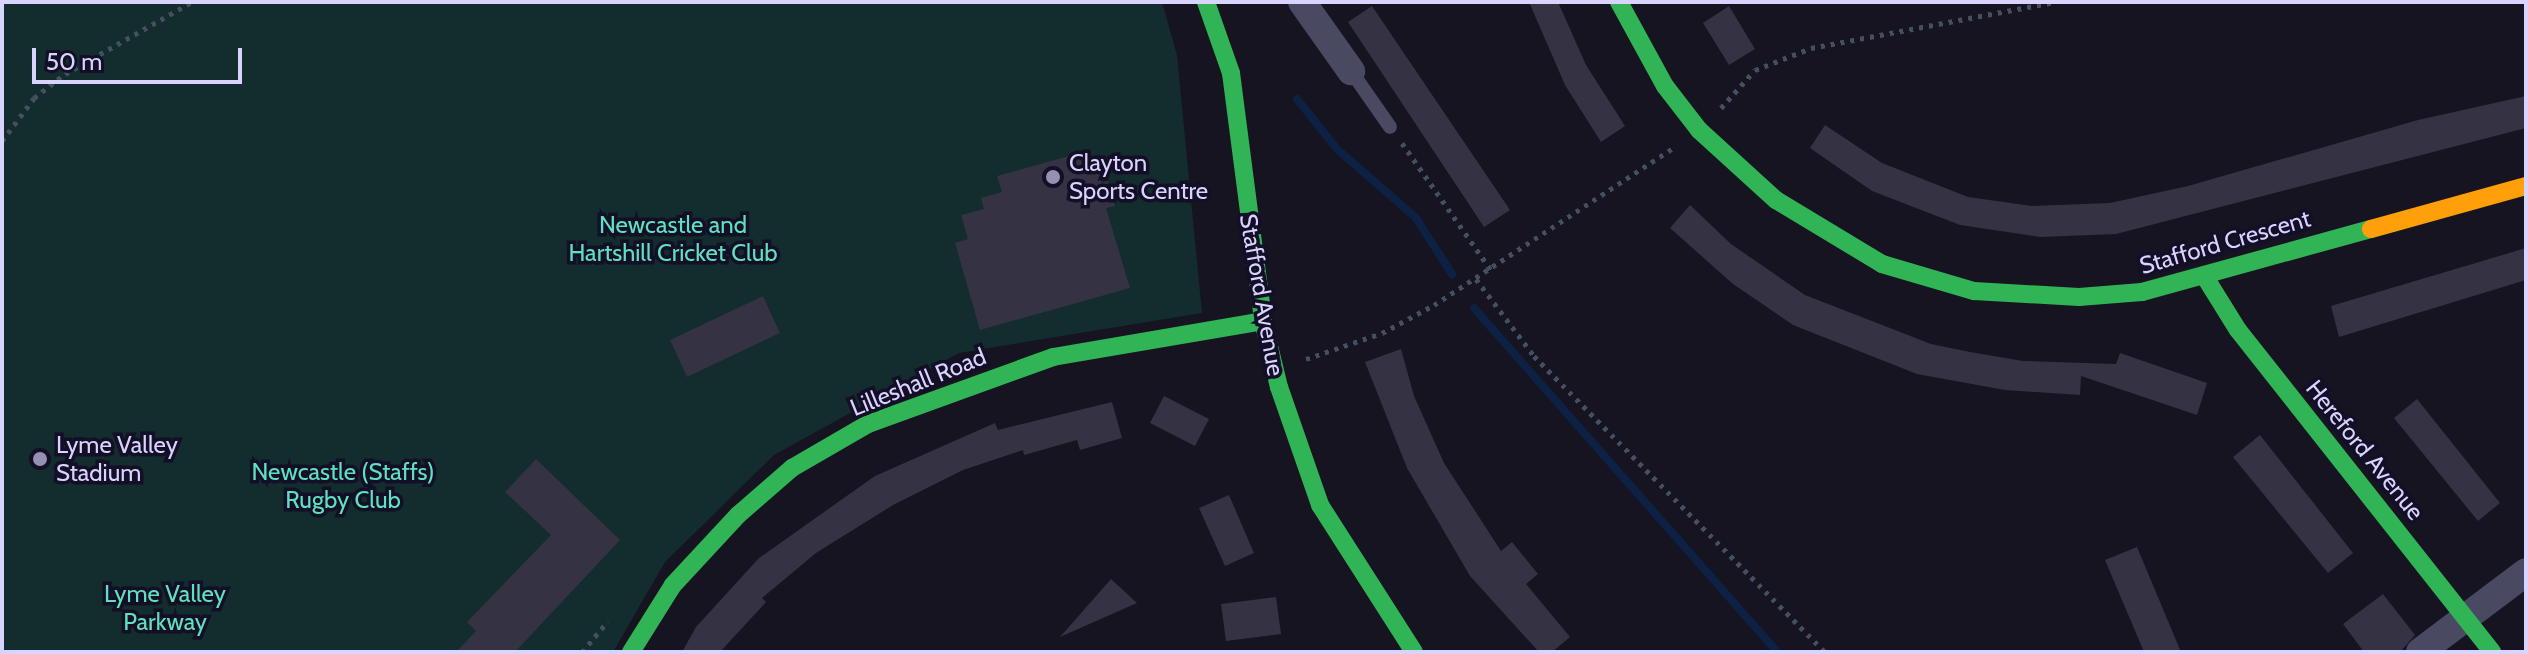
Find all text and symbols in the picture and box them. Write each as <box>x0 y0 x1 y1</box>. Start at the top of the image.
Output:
scale bar <box>36 32 246 82</box>
text: 50 m <box>46 47 102 76</box>
place label: Clayton Sports Centre <box>1069 149 1208 205</box>
marker: Clayton Sports Centre <box>1044 168 1062 186</box>
street label: Stafford Crescent <box>2136 204 2314 280</box>
park label: Newcastle and Hartshill Cricket Club <box>568 211 778 267</box>
street label: Stafford Avenue <box>1234 212 1290 378</box>
street label: Lilleshall Road <box>846 342 990 422</box>
street label: Hereford Avenue <box>2300 374 2430 526</box>
place label: Lyme Valley Stadium <box>56 431 178 487</box>
marker: Lyme Valley Stadium <box>31 450 49 468</box>
park label: Newcastle (Staffs) Rugby Club <box>252 458 434 514</box>
park label: Lyme Valley Parkway <box>104 580 226 636</box>

